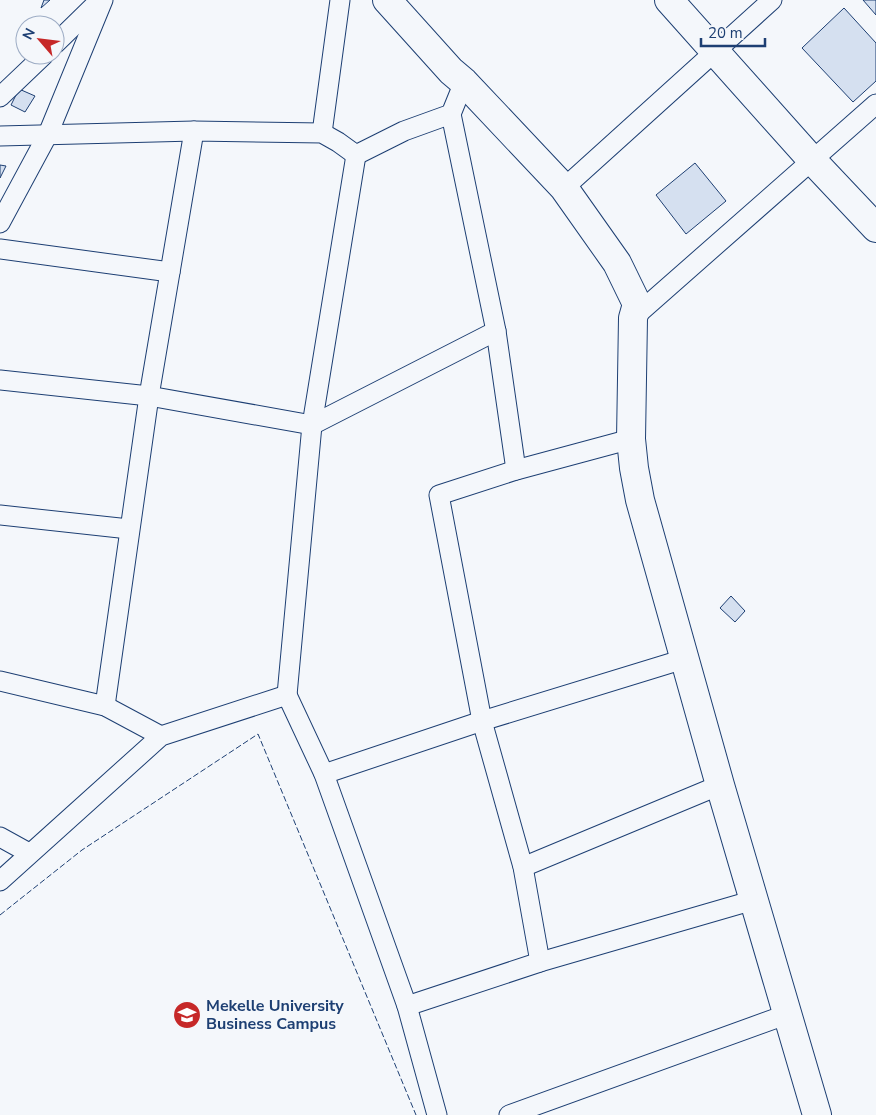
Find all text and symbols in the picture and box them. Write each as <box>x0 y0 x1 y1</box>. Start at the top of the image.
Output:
north arrow <box>15 15 65 65</box>
scale bar <box>701 15 765 47</box>
text: 20 m <box>708 23 743 43</box>
text: N <box>18 25 40 43</box>
place label: Mekelle University Business Campus <box>206 995 344 1035</box>
school or university icon: Mekelle University Business Campus <box>172 1000 202 1030</box>

